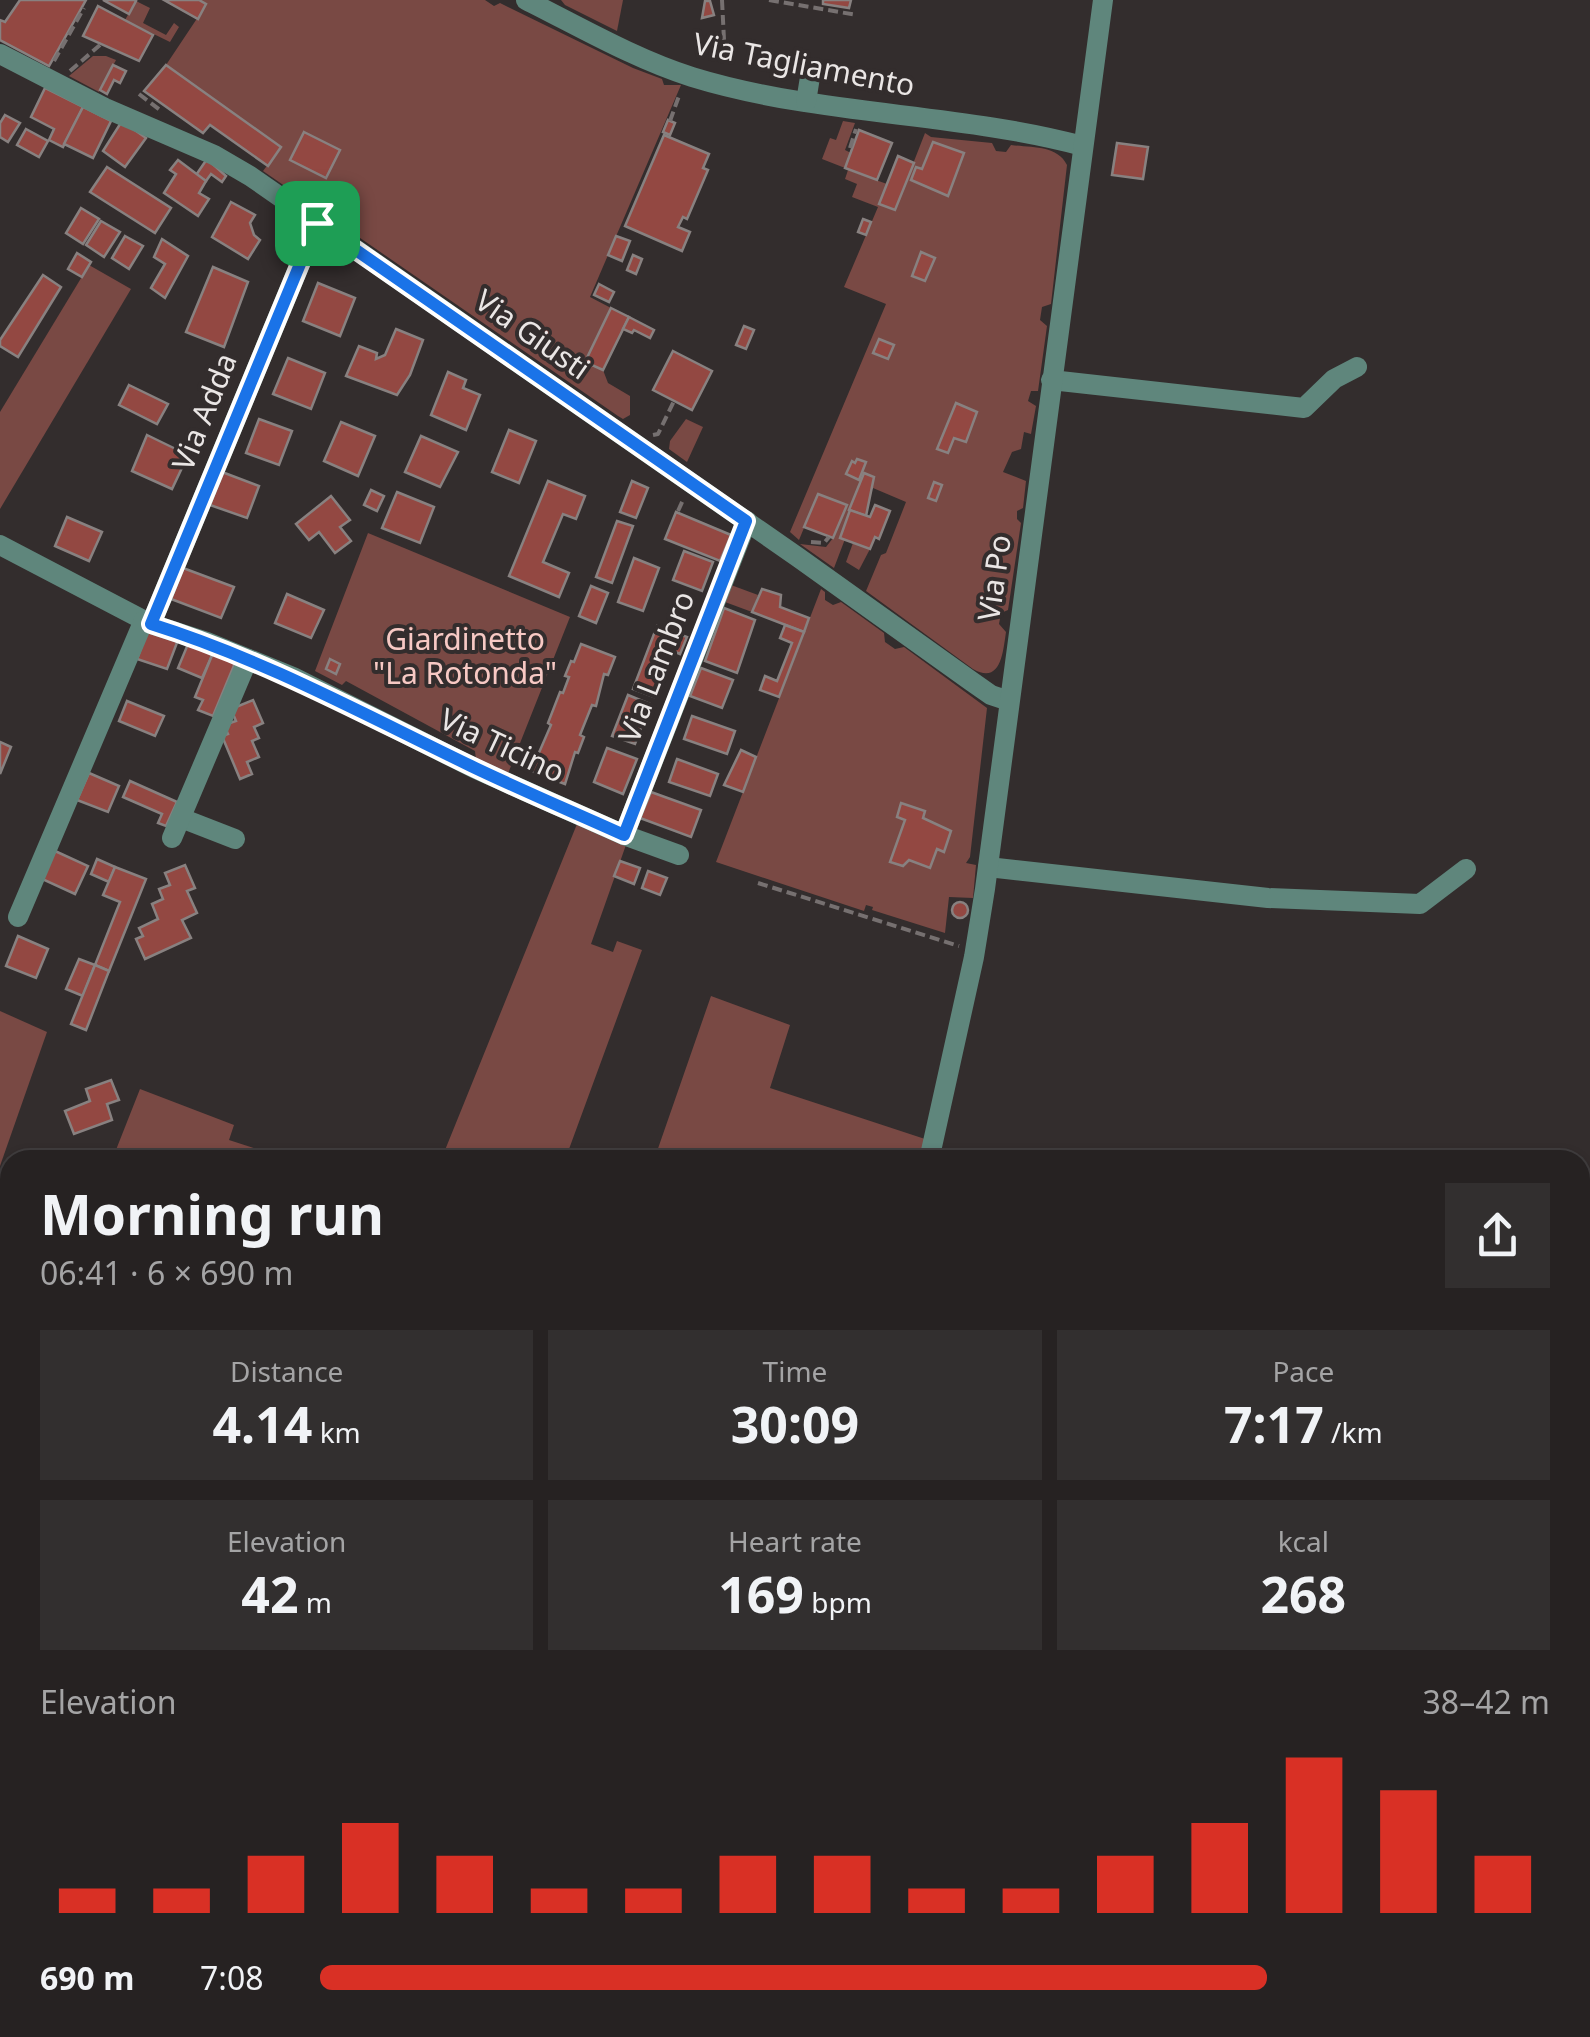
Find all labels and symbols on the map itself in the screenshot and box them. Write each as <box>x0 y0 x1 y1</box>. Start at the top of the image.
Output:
street label: Via Tagliamento <box>690 22 919 105</box>
pin <box>275 181 360 266</box>
street label: Via Giusti <box>467 279 598 388</box>
street label: Via Adda <box>162 347 246 476</box>
street label: Via Po <box>967 532 1020 624</box>
street label: Via Lambro <box>608 585 703 748</box>
park label: Giardinetto "La Rotonda" <box>373 618 557 693</box>
street label: Via Ticino <box>433 698 572 791</box>

